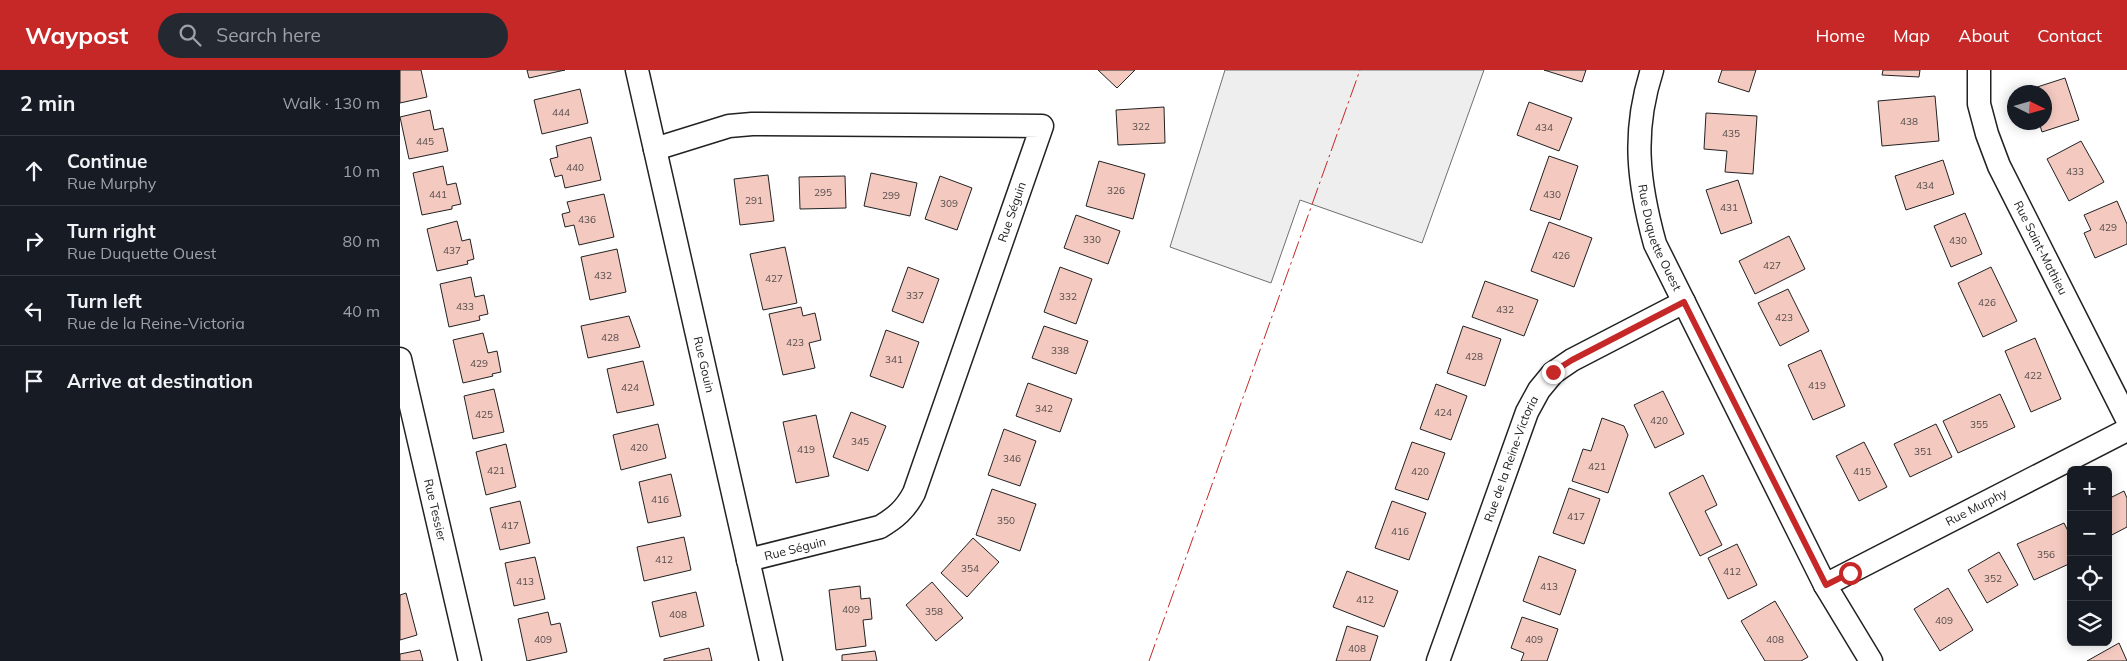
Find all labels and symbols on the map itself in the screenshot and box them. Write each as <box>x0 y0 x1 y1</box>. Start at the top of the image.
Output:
north arrow <box>2007 85 2052 130</box>
house number: 444 <box>552 106 570 119</box>
house number: 438 <box>1900 115 1918 128</box>
house number: 322 <box>1132 120 1150 133</box>
house number: 434 <box>1535 121 1553 134</box>
house number: 435 <box>1722 127 1740 140</box>
house number: 445 <box>416 135 434 148</box>
house number: 440 <box>566 161 584 174</box>
house number: 433 <box>2066 165 2084 178</box>
house number: 434 <box>1916 179 1934 192</box>
street label: Rue Séguin <box>994 180 1029 244</box>
street label: Rue Duquette Ouest <box>1635 183 1685 293</box>
house number: 326 <box>1107 184 1125 197</box>
house number: 295 <box>814 186 832 199</box>
house number: 441 <box>429 188 447 201</box>
house number: 430 <box>1543 188 1561 201</box>
house number: 299 <box>882 189 900 202</box>
house number: 291 <box>745 194 763 207</box>
house number: 309 <box>940 197 958 210</box>
street label: Rue Saint-Mathieu <box>2011 198 2071 297</box>
house number: 431 <box>1720 201 1738 214</box>
house number: 436 <box>578 213 596 226</box>
house number: 429 <box>2099 221 2117 234</box>
house number: 330 <box>1083 233 1101 246</box>
house number: 430 <box>1949 234 1967 247</box>
house number: 437 <box>443 244 461 257</box>
house number: 426 <box>1552 249 1570 262</box>
house number: 427 <box>1763 259 1781 272</box>
house number: 432 <box>594 269 612 282</box>
house number: 427 <box>765 272 783 285</box>
house number: 337 <box>906 289 924 302</box>
house number: 332 <box>1059 290 1077 303</box>
house number: 426 <box>1978 296 1996 309</box>
house number: 433 <box>456 300 474 313</box>
house number: 432 <box>1496 303 1514 316</box>
house number: 423 <box>1775 311 1793 324</box>
house number: 428 <box>601 331 619 344</box>
street label: Rue Gouin <box>691 335 718 394</box>
house number: 423 <box>786 336 804 349</box>
house number: 338 <box>1051 344 1069 357</box>
house number: 428 <box>1465 350 1483 363</box>
house number: 341 <box>885 353 903 366</box>
house number: 429 <box>470 357 488 370</box>
route end <box>1542 361 1565 384</box>
house number: 422 <box>2024 369 2042 382</box>
house number: 419 <box>1808 379 1826 392</box>
house number: 424 <box>621 381 639 394</box>
street label: Rue de la Reine-Victoria <box>1480 393 1541 524</box>
house number: 342 <box>1035 402 1053 415</box>
house number: 424 <box>1434 406 1452 419</box>
house number: 425 <box>475 408 493 421</box>
house number: 420 <box>1650 414 1668 427</box>
house number: 355 <box>1970 418 1988 431</box>
house number: 345 <box>851 435 869 448</box>
house number: 420 <box>630 441 648 454</box>
house number: 419 <box>797 443 815 456</box>
house number: 351 <box>1914 445 1932 458</box>
house number: 346 <box>1003 452 1021 465</box>
house number: 421 <box>1588 460 1606 473</box>
house number: 421 <box>487 464 505 477</box>
house number: 420 <box>1411 465 1429 478</box>
house number: 415 <box>1853 465 1871 478</box>
street label: Rue Tessier <box>421 477 450 543</box>
street label: Rue Murphy <box>1943 485 2010 529</box>
house number: 416 <box>651 493 669 506</box>
house number: 417 <box>1567 510 1585 523</box>
house number: 350 <box>997 514 1015 527</box>
house number: 417 <box>501 519 519 532</box>
house number: 416 <box>1391 525 1409 538</box>
street label: Rue Séguin <box>763 534 827 563</box>
house number: 356 <box>2037 548 2055 561</box>
house number: 412 <box>655 553 673 566</box>
house number: 354 <box>961 562 979 575</box>
route start <box>1839 562 1862 585</box>
house number: 412 <box>1723 565 1741 578</box>
house number: 352 <box>1984 572 2002 585</box>
house number: 413 <box>516 575 534 588</box>
house number: 413 <box>1540 580 1558 593</box>
house number: 412 <box>1356 593 1374 606</box>
house number: 409 <box>842 603 860 616</box>
house number: 358 <box>925 605 943 618</box>
house number: 408 <box>669 608 687 621</box>
house number: 409 <box>1935 614 1953 627</box>
house number: 409 <box>534 633 552 646</box>
house number: 409 <box>1525 633 1543 646</box>
house number: 408 <box>1766 633 1784 646</box>
house number: 408 <box>1348 642 1366 655</box>

